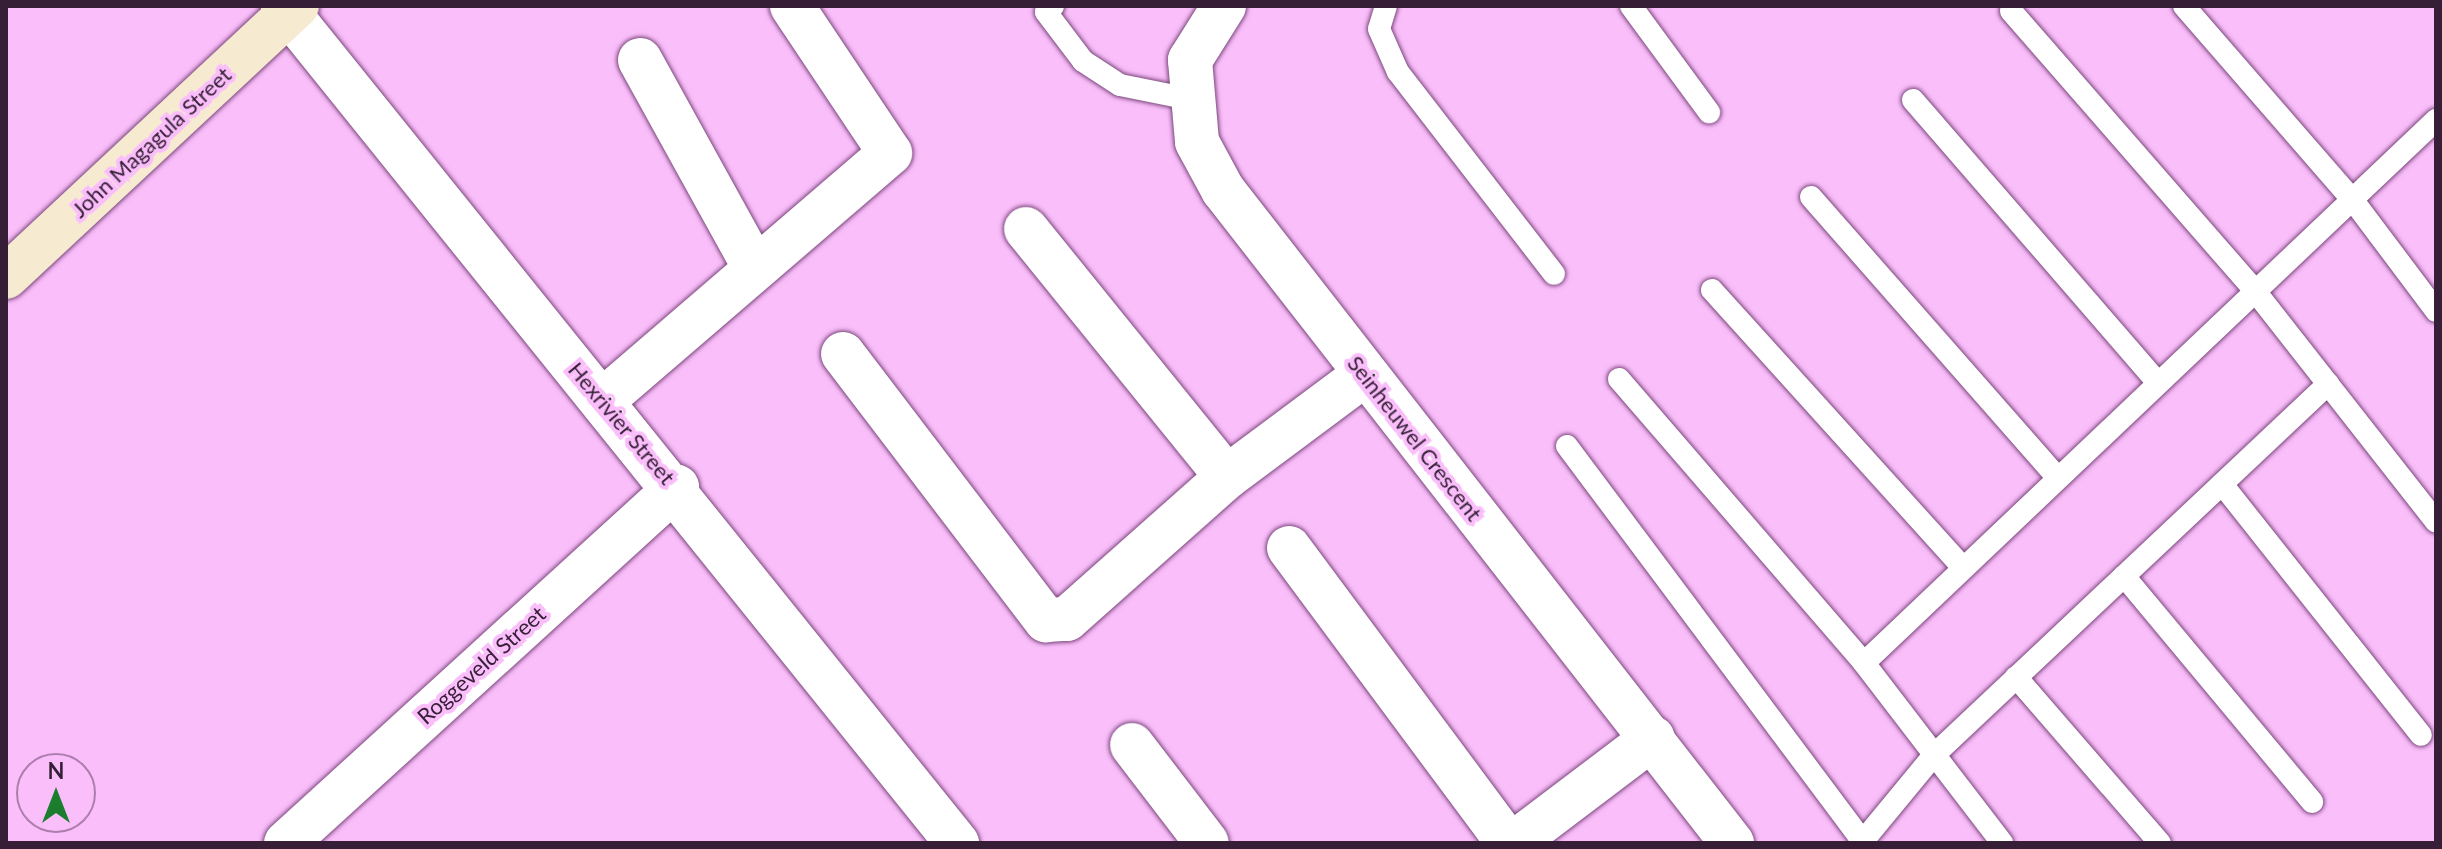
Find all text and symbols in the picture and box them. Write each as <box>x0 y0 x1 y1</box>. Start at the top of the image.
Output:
street label: John Magagula Street <box>66 61 236 223</box>
street label: Seinheuwel Crescent <box>1342 350 1488 526</box>
street label: Hexrivier Street <box>563 356 681 490</box>
street label: Roggeveld Street <box>412 601 550 729</box>
north arrow <box>16 753 96 833</box>
text: N <box>48 757 64 784</box>

